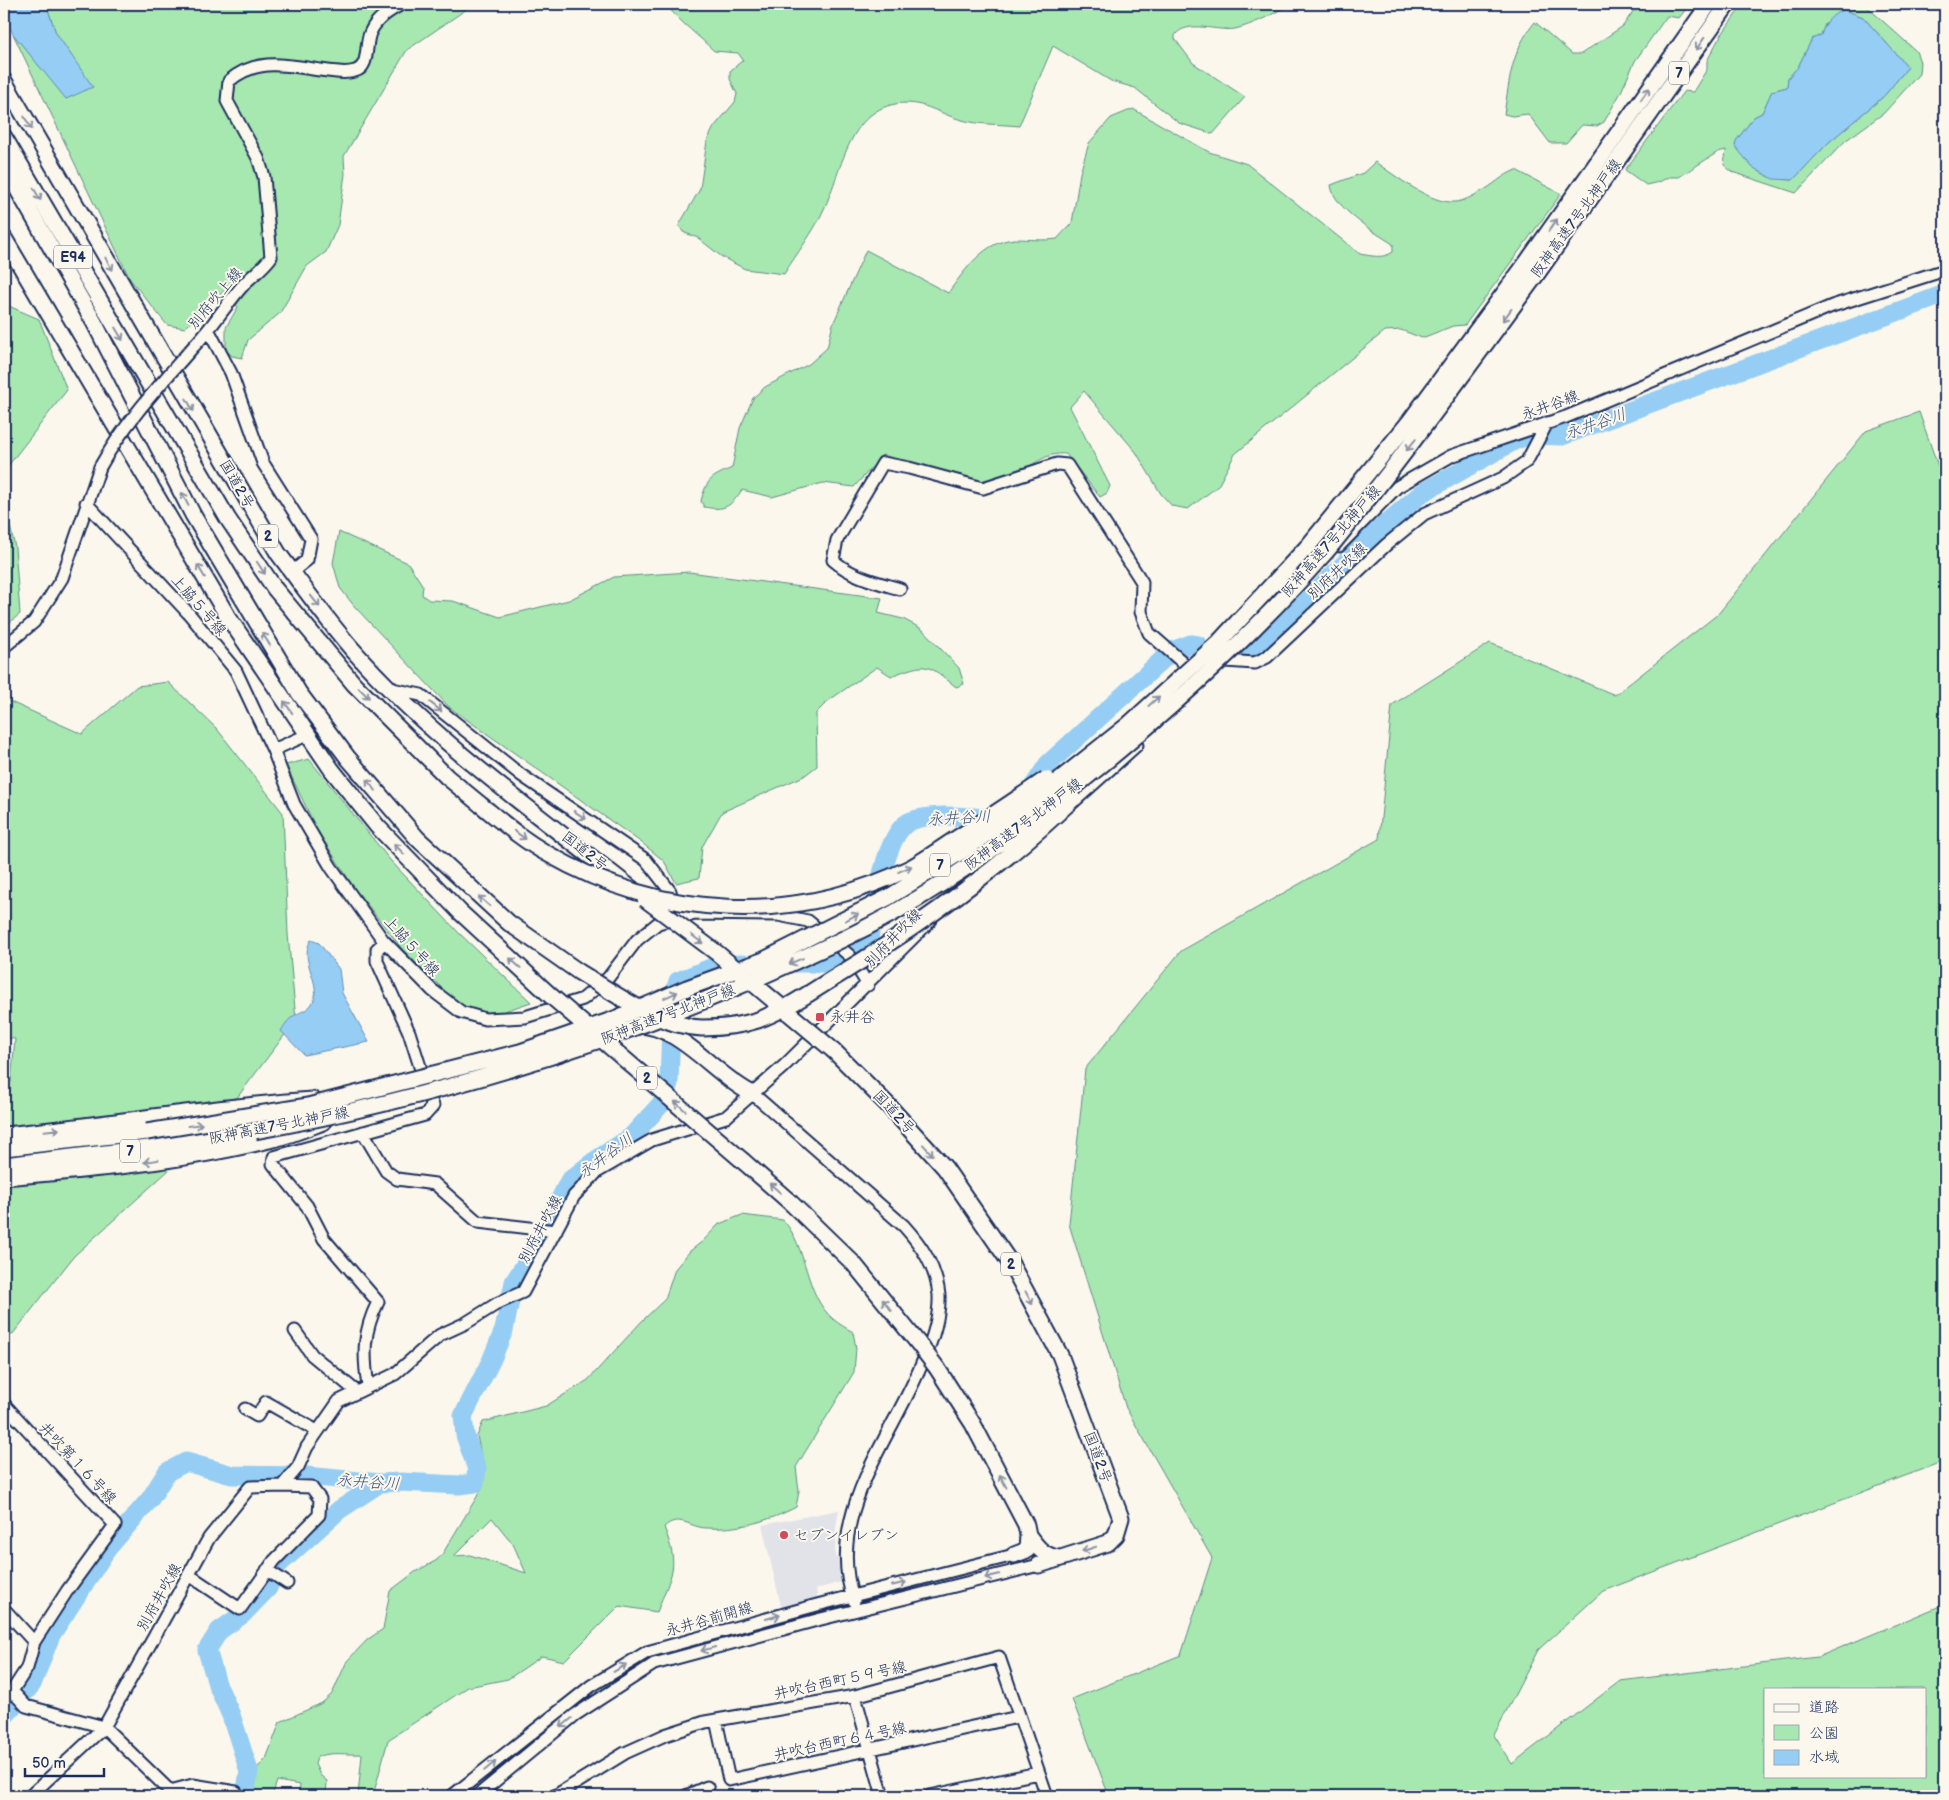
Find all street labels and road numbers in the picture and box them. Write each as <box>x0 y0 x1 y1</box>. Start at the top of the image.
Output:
road number: 7 <box>1669 62 1689 84</box>
street label: 阪神高速7号北神戸線 <box>1527 155 1626 281</box>
road number: E94 <box>54 246 92 268</box>
street label: 別府吹上線 <box>184 263 247 333</box>
street label: 永井谷線 <box>1519 386 1582 425</box>
street label: 国道2号 <box>215 456 258 512</box>
street label: 阪神高速7号北神戸線 <box>1278 481 1385 601</box>
road number: 2 <box>258 524 278 548</box>
street label: 別府井吹線 <box>1303 539 1371 604</box>
street label: 上脇５号線 <box>167 571 230 640</box>
street label: 阪神高速7号北神戸線 <box>961 774 1086 875</box>
street label: 国道2号 <box>558 827 612 875</box>
road number: 7 <box>930 854 950 876</box>
street label: 別府井吹線 <box>860 905 926 972</box>
street label: 上脇５号線 <box>379 912 444 981</box>
street label: 阪神高速7号北神戸線 <box>598 980 738 1049</box>
road number: 2 <box>637 1066 657 1090</box>
street label: 国道2号 <box>868 1086 919 1139</box>
street label: 阪神高速7号北神戸線 <box>207 1103 351 1148</box>
road number: 7 <box>120 1140 140 1162</box>
street label: 別府井吹線 <box>514 1192 566 1267</box>
road number: 2 <box>1001 1252 1021 1276</box>
street label: 井吹第１６号線 <box>35 1418 120 1508</box>
street label: 国道2号 <box>1079 1429 1116 1486</box>
street label: 別府井吹線 <box>133 1560 186 1635</box>
street label: 永井谷前開線 <box>663 1598 755 1641</box>
street label: 井吹台西町５９号線 <box>772 1657 908 1704</box>
street label: 井吹台西町６４号線 <box>772 1718 908 1765</box>

